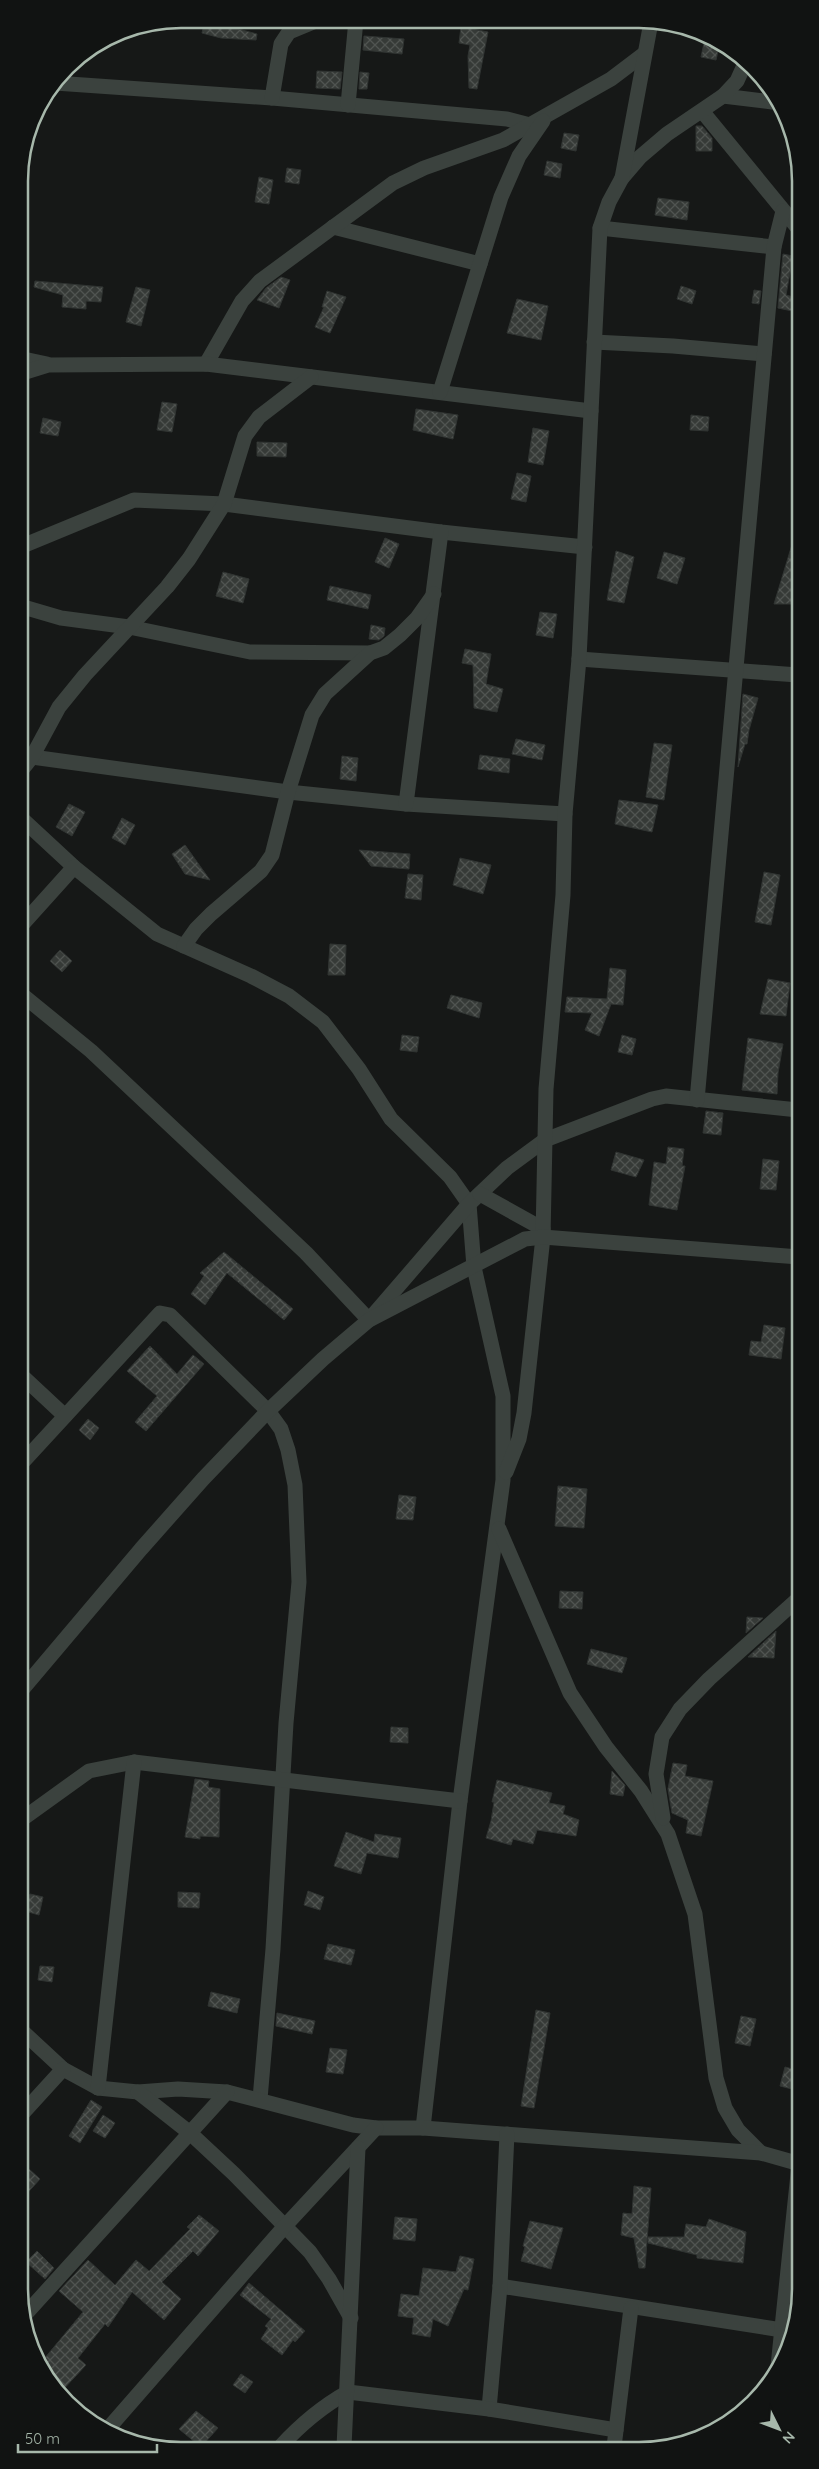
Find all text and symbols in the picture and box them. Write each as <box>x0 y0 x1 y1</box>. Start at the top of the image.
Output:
north arrow <box>754 2404 804 2454</box>
scale bar <box>18 2422 156 2454</box>
text: N <box>779 2428 799 2448</box>
text: 50 m <box>25 2429 60 2448</box>

